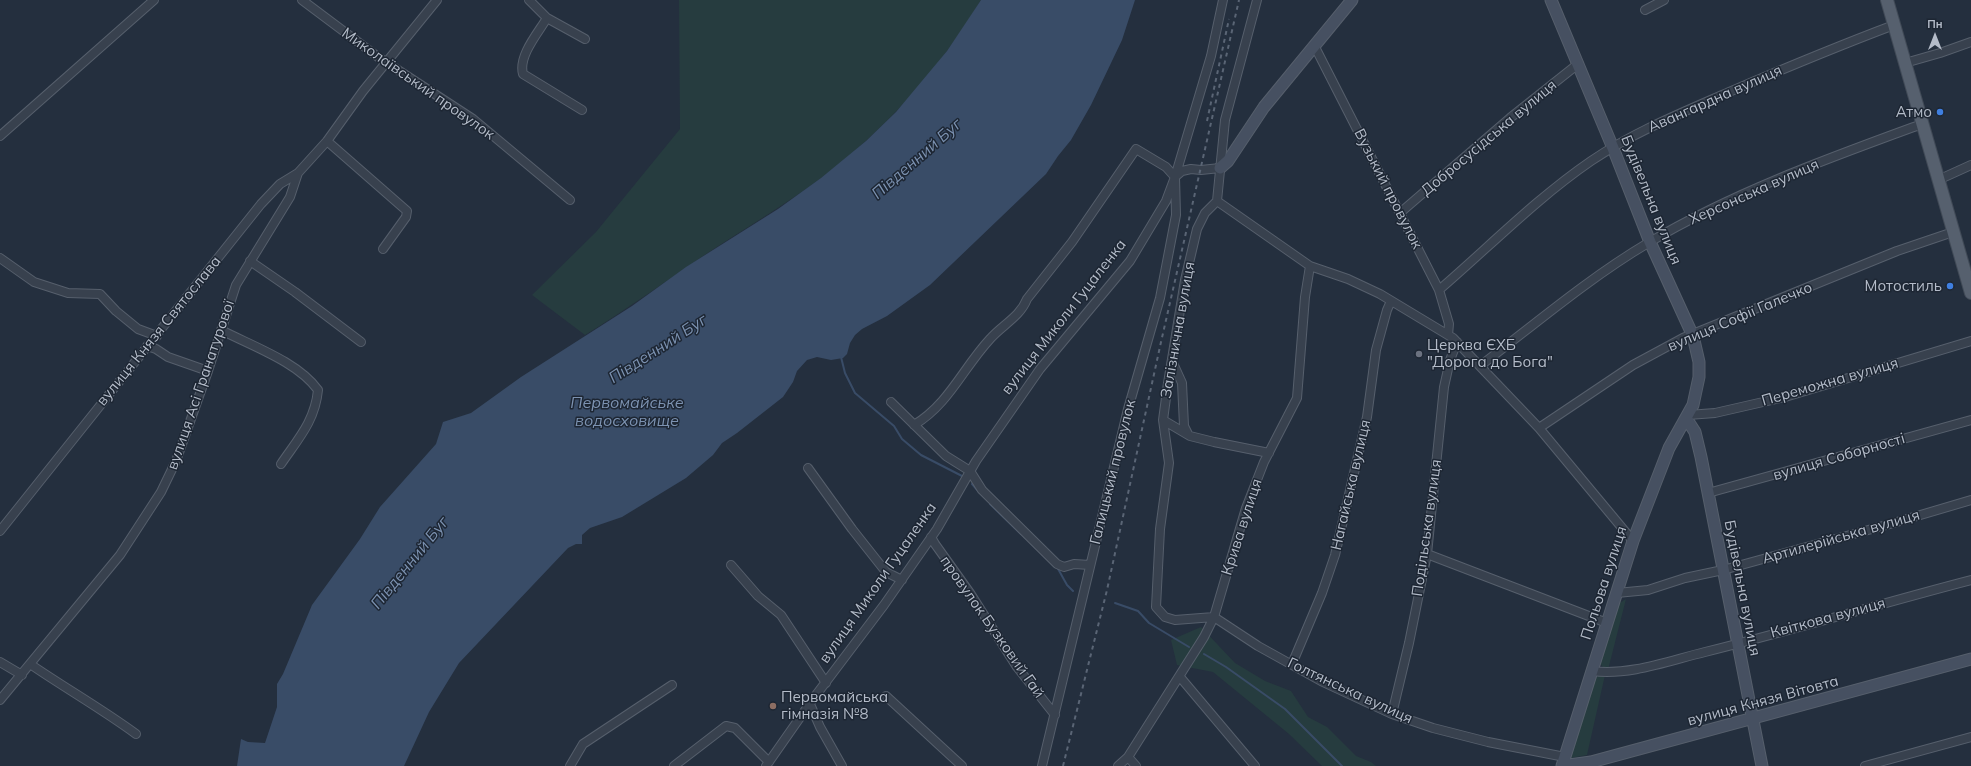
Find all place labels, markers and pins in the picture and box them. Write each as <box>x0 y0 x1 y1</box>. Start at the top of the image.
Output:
place label: Атмо <box>1896 103 1932 121</box>
marker: Атмо <box>1935 107 1945 117</box>
place label: Мотостиль <box>1865 277 1942 295</box>
marker: Мотостиль <box>1945 281 1955 291</box>
place label: Церква ЄХБ "Дорога до Бога" <box>1427 336 1553 371</box>
marker: Церква ЄХБ "Дорога до Бога" <box>1414 349 1424 359</box>
place label: Первомайська гімназія №8 <box>781 688 888 723</box>
marker: Первомайська гімназія №8 <box>768 701 778 711</box>

